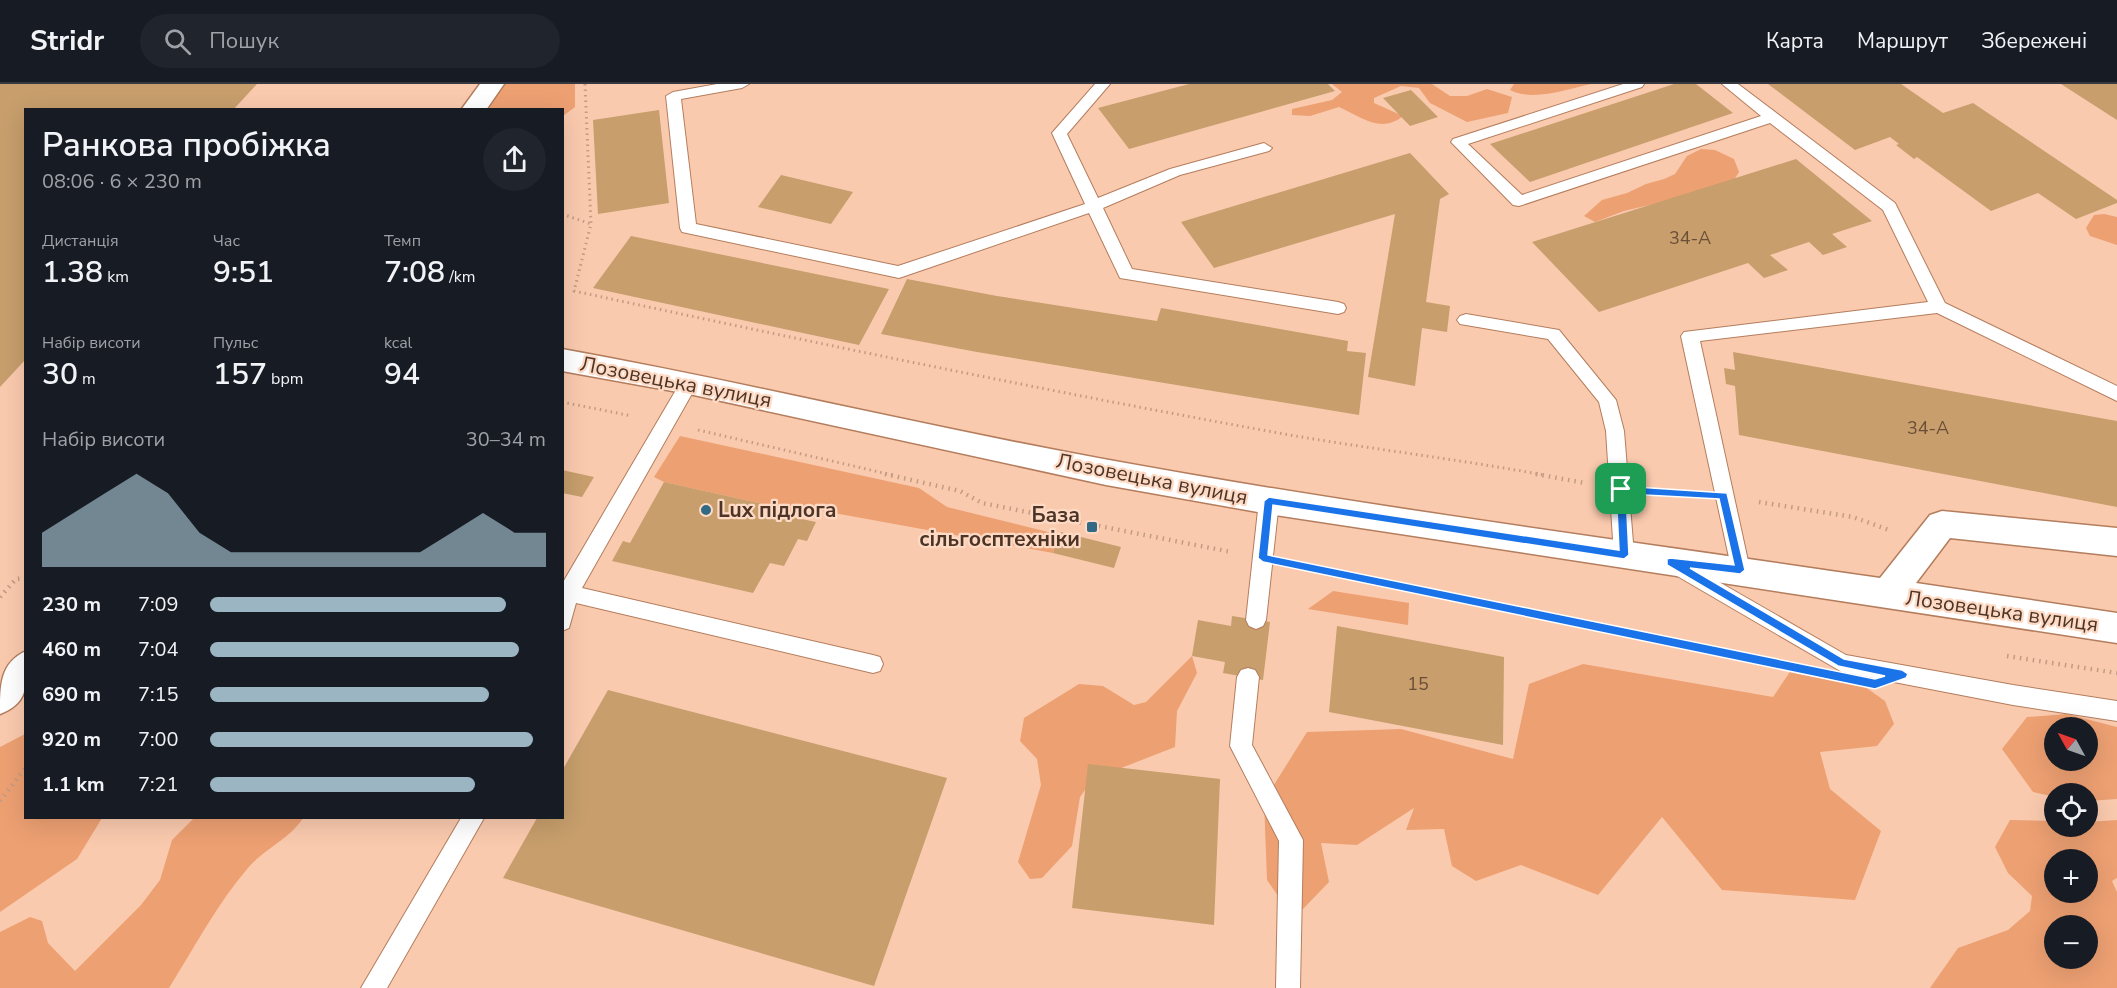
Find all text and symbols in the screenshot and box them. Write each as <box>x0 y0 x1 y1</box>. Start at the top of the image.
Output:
search box <box>140 14 560 68</box>
text: Stridr <box>30 22 104 60</box>
icon: search <box>161 25 194 58</box>
text: Пошук <box>209 26 279 56</box>
text: Карта <box>1766 27 1824 55</box>
text: Маршрут <box>1857 27 1948 55</box>
text: Збережені <box>1981 27 2087 55</box>
text: Ранкова пробіжка <box>42 123 331 168</box>
button: share <box>483 128 546 191</box>
text: 08:06 · 6 × 230 m <box>42 168 202 195</box>
house number: 34-А <box>1669 226 1711 250</box>
text: Дистанція <box>42 230 119 252</box>
text: Час <box>213 230 240 252</box>
text: Темп <box>384 230 421 252</box>
text: 1.38 <box>42 252 103 293</box>
text: 9:51 <box>213 252 274 293</box>
text: 7:08 <box>384 252 445 293</box>
text: km <box>103 266 129 288</box>
text: /km <box>445 266 475 288</box>
text: Набір висоти <box>42 332 141 354</box>
text: Пульс <box>213 332 258 354</box>
text: kcal <box>384 332 412 354</box>
street label: Лозовецька вулиця <box>578 350 774 414</box>
text: 30 <box>42 354 78 395</box>
text: 157 <box>213 354 267 395</box>
text: 94 <box>384 354 420 395</box>
text: m <box>78 368 96 390</box>
text: bpm <box>267 368 303 390</box>
house number: 34-А <box>1907 416 1949 440</box>
text: Набір висоти <box>42 426 165 453</box>
text: 30–34 m <box>466 426 546 453</box>
street label: Лозовецька вулиця <box>1054 447 1250 511</box>
pin <box>1595 463 1646 514</box>
icon: arrive <box>1604 472 1637 505</box>
place label: Lux підлога <box>718 496 837 524</box>
place label: База сільгосптехніки <box>919 501 1080 553</box>
marker: Lux підлога <box>699 503 713 517</box>
marker: База сільгосптехніки <box>1085 520 1099 534</box>
street label: Лозовецька вулиця <box>1904 584 2100 638</box>
text: 230 m <box>42 591 101 618</box>
text: 7:09 <box>138 591 179 618</box>
text: 460 m <box>42 636 101 663</box>
text: 7:04 <box>138 636 179 663</box>
house number: 15 <box>1407 672 1429 696</box>
text: 690 m <box>42 681 101 708</box>
text: 7:15 <box>138 681 179 708</box>
north arrow <box>2044 717 2098 771</box>
map controls <box>2044 717 2098 969</box>
text: 920 m <box>42 726 101 753</box>
text: 7:00 <box>138 726 179 753</box>
text: 1.1 km <box>42 771 105 798</box>
text: 7:21 <box>138 771 179 798</box>
button: locate <box>2044 783 2098 837</box>
button: + <box>2044 849 2098 903</box>
button: − <box>2044 915 2098 969</box>

